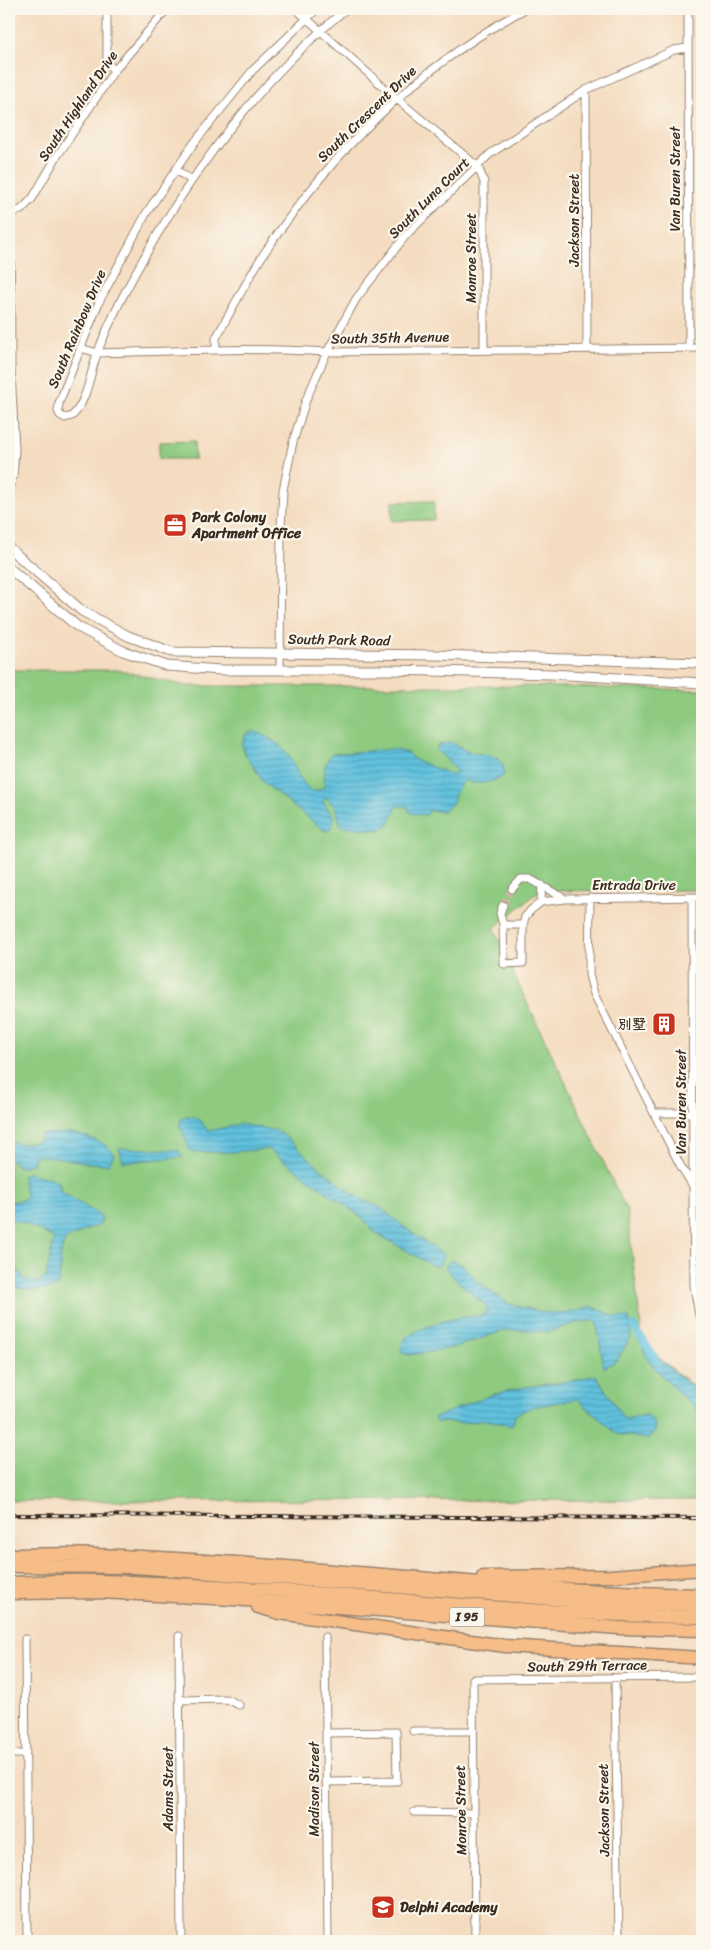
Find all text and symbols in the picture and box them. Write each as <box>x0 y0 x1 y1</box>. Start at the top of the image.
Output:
street label: South Highland Drive <box>31 45 125 167</box>
street label: South Crescent Drive <box>311 59 423 168</box>
street label: Van Buren Street <box>663 125 688 232</box>
street label: South Luna Court <box>382 151 476 245</box>
street label: Jackson Street <box>562 174 587 267</box>
street label: Monroe Street <box>459 213 484 303</box>
street label: South Rainbow Drive <box>41 266 113 392</box>
street label: South 35th Avenue <box>331 324 450 352</box>
place label: Park Colony Apartment Office <box>191 505 302 546</box>
office icon: Park Colony Apartment Office <box>162 512 188 538</box>
street label: South Park Road <box>288 627 392 653</box>
street label: Entrada Drive <box>592 873 676 898</box>
building icon: 别墅 <box>651 1011 677 1037</box>
place label: 别墅 <box>618 1012 646 1037</box>
street label: Van Buren Street <box>669 1048 694 1155</box>
road number: I 95 <box>450 1608 484 1626</box>
street label: South 29th Terrace <box>527 1652 647 1680</box>
street label: Madison Street <box>302 1740 327 1837</box>
street label: Adams Street <box>156 1745 181 1832</box>
street label: Jackson Street <box>591 1763 617 1858</box>
street label: Monroe Street <box>448 1765 474 1855</box>
school or university icon: Delphi Academy <box>370 1894 396 1920</box>
place label: Delphi Academy <box>400 1895 498 1920</box>

